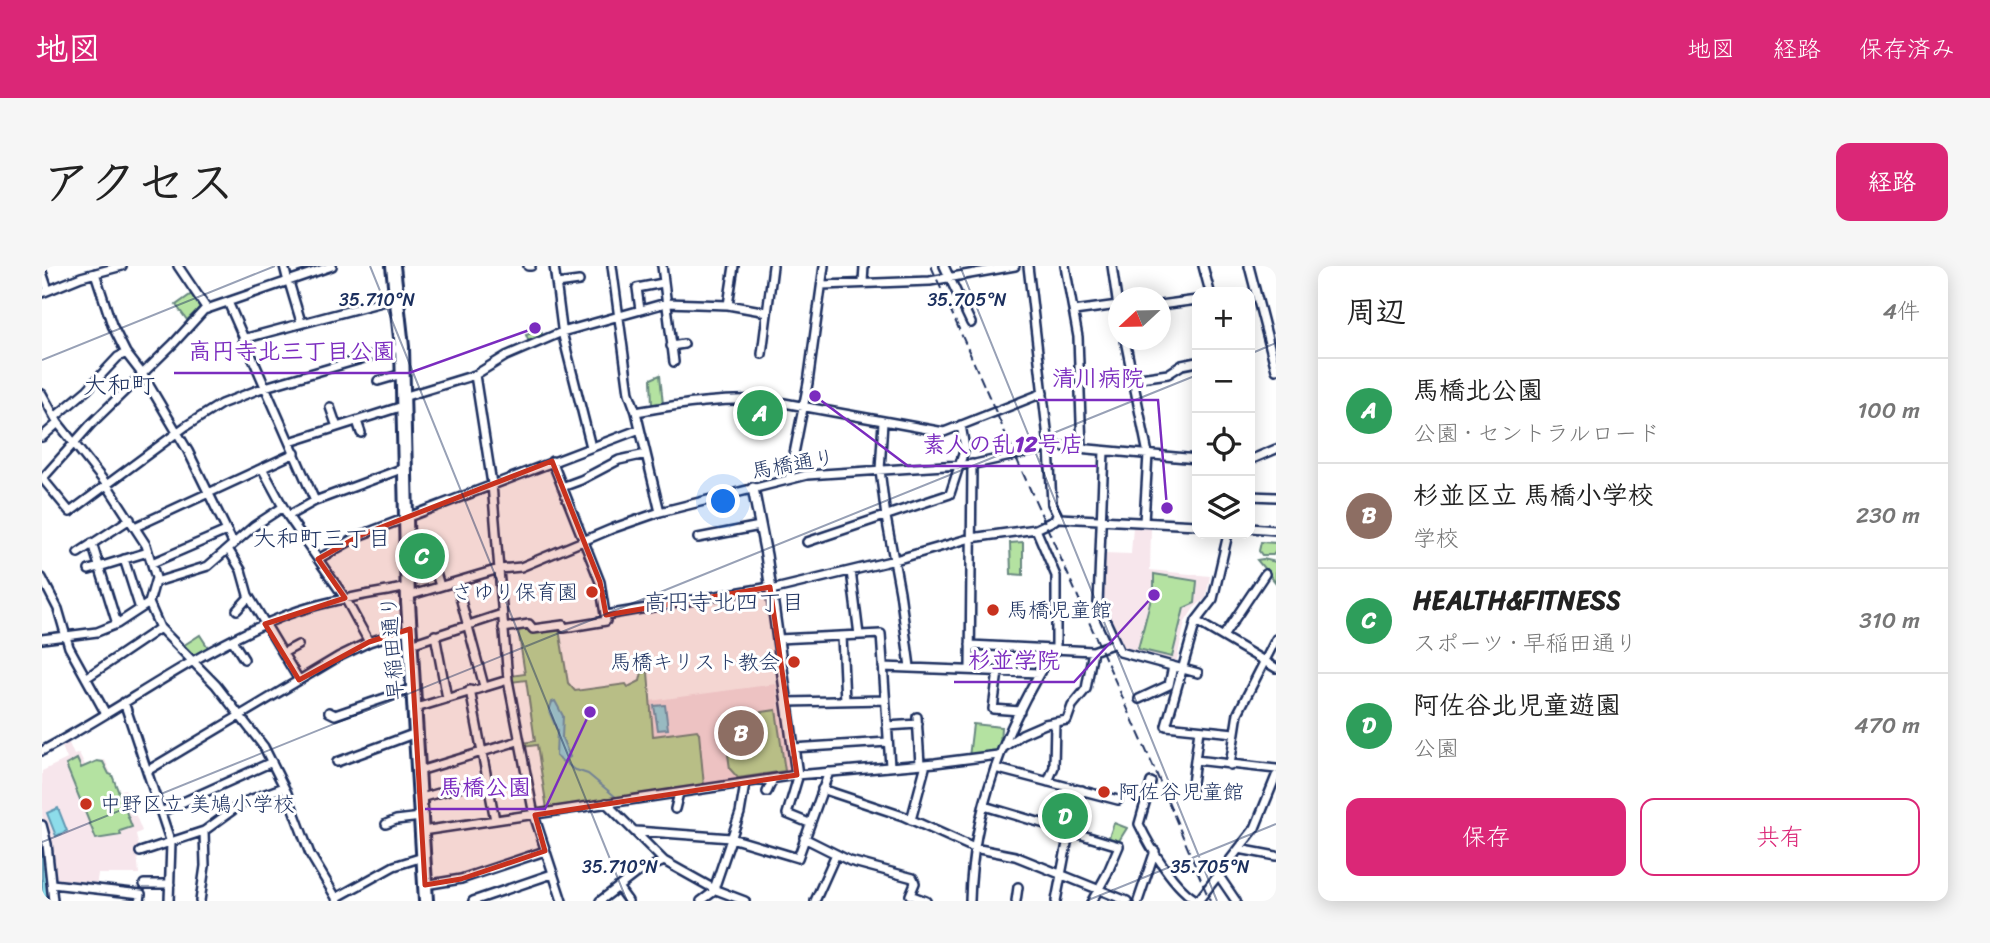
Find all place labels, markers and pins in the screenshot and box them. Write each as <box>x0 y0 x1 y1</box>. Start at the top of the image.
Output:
callout: 高円寺北三丁目公園 <box>174 329 409 373</box>
callout: 清川病院 <box>1038 356 1158 400</box>
pin: A <box>737 387 783 439</box>
callout: 素人の乱12号店 <box>908 422 1097 466</box>
pin: C <box>399 530 445 582</box>
place label: さゆり保育園 <box>452 573 578 611</box>
marker: さゆり保育園 <box>584 584 600 600</box>
place label: 馬橋児童館 <box>1007 591 1112 629</box>
marker: 馬橋児童館 <box>985 602 1001 618</box>
callout: 杉並学院 <box>954 638 1074 682</box>
place label: 馬橋キリスト教会 <box>610 643 780 681</box>
marker: 馬橋キリスト教会 <box>786 654 802 670</box>
pin: B <box>718 707 764 759</box>
callout: 馬橋公園 <box>425 765 545 809</box>
place label: 阿佐谷児童館 <box>1118 773 1244 811</box>
marker: 阿佐谷児童館 <box>1096 784 1112 800</box>
place label: 中野区立 美鳩小学校 <box>100 785 294 823</box>
pin: D <box>1042 790 1088 842</box>
marker: 中野区立 美鳩小学校 <box>78 796 94 812</box>

